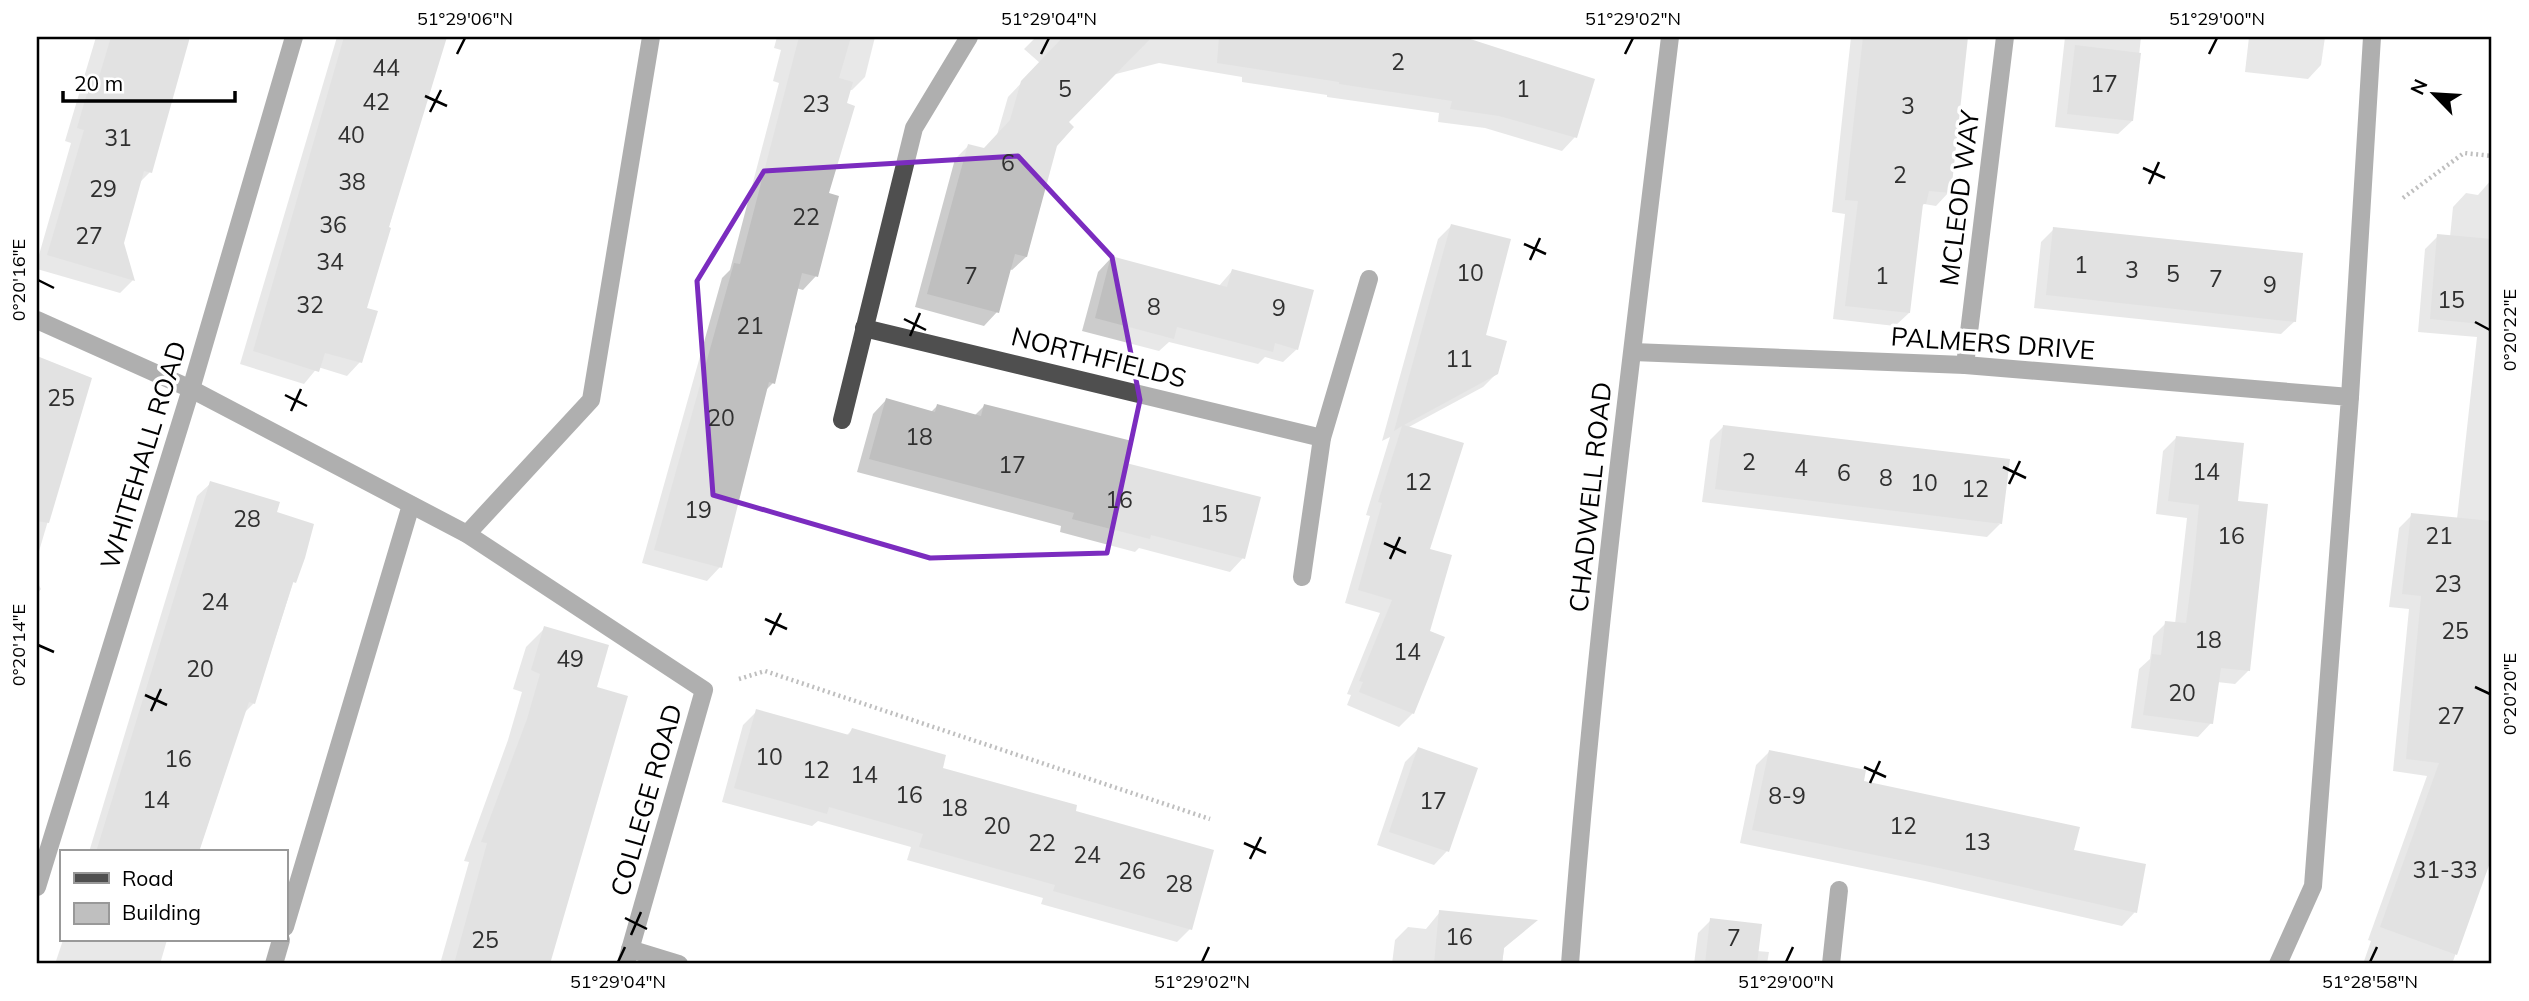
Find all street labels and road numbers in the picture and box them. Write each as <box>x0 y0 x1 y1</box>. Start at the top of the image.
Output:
street label: MCLEOD WAY <box>1932 107 1986 288</box>
street label: NORTHFIELDS <box>1008 319 1190 395</box>
street label: PALMERS DRIVE <box>1890 319 2096 367</box>
street label: WHITEHALL ROAD <box>93 337 193 573</box>
street label: CHADWELL ROAD <box>1562 380 1618 614</box>
street label: COLLEGE ROAD <box>603 700 689 900</box>

